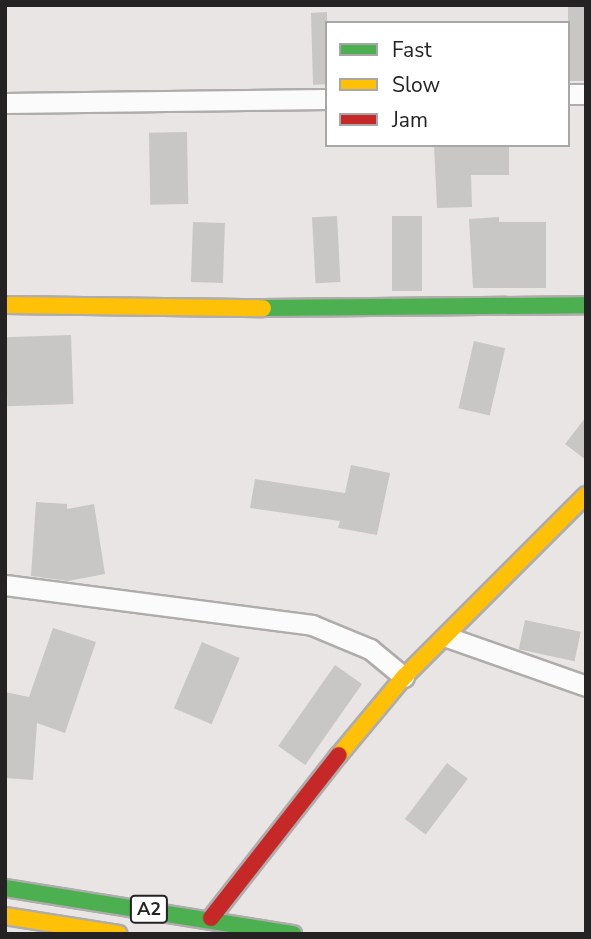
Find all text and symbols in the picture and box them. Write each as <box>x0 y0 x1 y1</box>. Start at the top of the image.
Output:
legend <box>325 21 570 147</box>
text: Fast <box>392 36 432 64</box>
text: Slow <box>392 71 440 99</box>
text: Jam <box>392 106 428 134</box>
road number: A2 <box>130 894 168 924</box>

